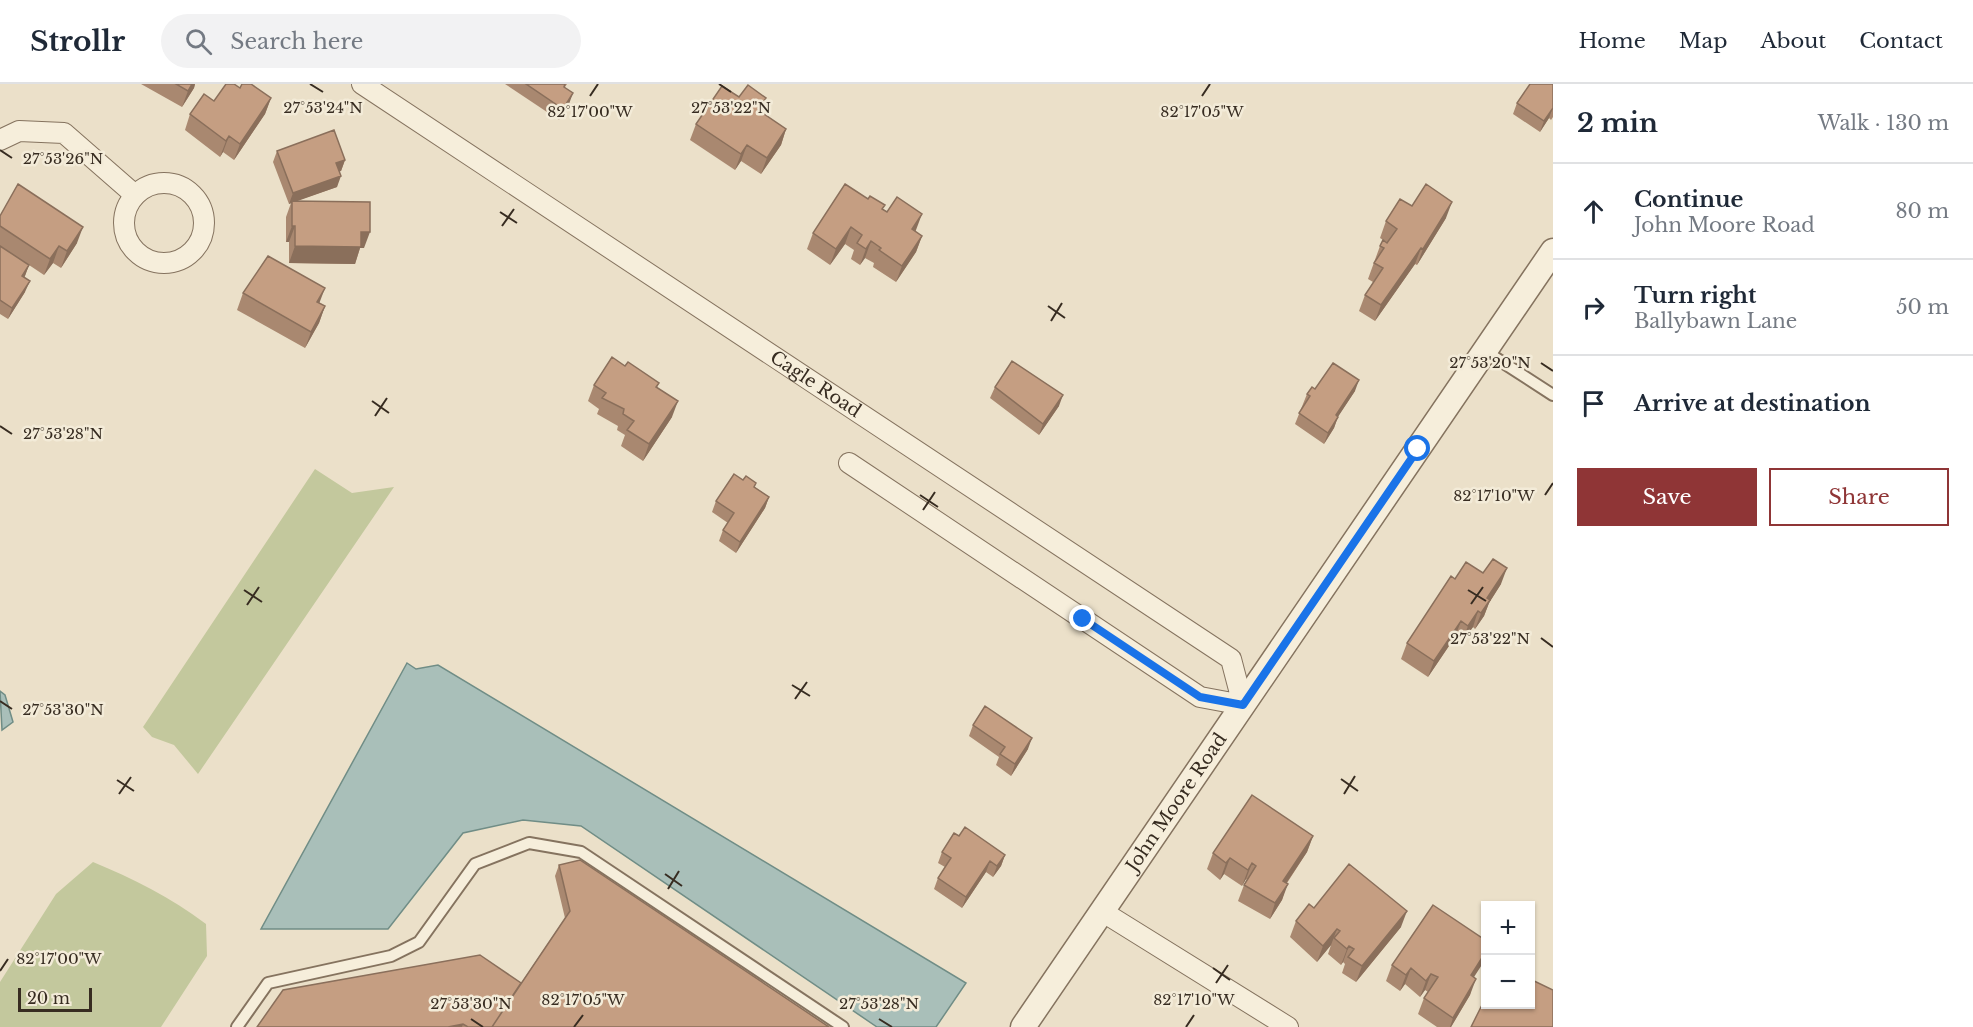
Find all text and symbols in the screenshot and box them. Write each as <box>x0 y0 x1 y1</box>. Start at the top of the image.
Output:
search box <box>161 14 581 68</box>
text: Strollr <box>30 24 125 59</box>
icon: search <box>182 25 215 58</box>
text: Search here <box>230 28 363 55</box>
text: Home <box>1579 28 1646 54</box>
text: Map <box>1679 28 1727 54</box>
text: About <box>1760 28 1826 54</box>
text: Contact <box>1859 28 1943 54</box>
text: 27°53'24"N <box>283 98 363 117</box>
text: 27°53'22"N <box>691 98 771 117</box>
text: 82°17'00"W <box>547 102 633 121</box>
text: 82°17'05"W <box>1160 102 1244 121</box>
text: 2 min <box>1577 107 1658 139</box>
text: Walk · 130 m <box>1818 111 1949 135</box>
text: 27°53'26"N <box>23 149 103 168</box>
text: Continue <box>1634 186 1743 213</box>
icon: ahead <box>1577 195 1610 228</box>
text: 80 m <box>1895 199 1949 223</box>
text: John Moore Road <box>1634 213 1815 237</box>
text: Turn right <box>1634 282 1756 309</box>
icon: right <box>1577 291 1610 324</box>
text: 50 m <box>1896 295 1949 319</box>
text: Ballybawn Lane <box>1634 309 1797 333</box>
street label: Cagle Road <box>766 346 865 422</box>
text: 27°53'20"N <box>1449 353 1531 372</box>
icon: arrive <box>1577 387 1610 420</box>
text: Arrive at destination <box>1634 390 1871 417</box>
text: 27°53'28"N <box>23 424 103 443</box>
route start <box>1404 435 1430 461</box>
button: Save <box>1577 468 1757 526</box>
button: Share <box>1769 468 1949 526</box>
text: 82°17'10"W <box>1453 486 1535 505</box>
route end <box>1069 605 1095 631</box>
text: 27°53'22"N <box>1450 629 1530 648</box>
text: 27°53'30"N <box>22 700 104 719</box>
street label: John Moore Road <box>1120 729 1231 877</box>
map controls <box>1481 901 1535 1009</box>
button: + <box>1481 901 1535 955</box>
text: 82°17'00"W <box>16 949 102 968</box>
button: − <box>1481 955 1535 1009</box>
scale bar <box>18 985 92 1012</box>
text: 20 m <box>27 988 70 1008</box>
text: 82°17'05"W <box>541 990 625 1009</box>
text: 82°17'10"W <box>1153 990 1235 1009</box>
text: 27°53'30"N <box>430 994 512 1013</box>
text: 27°53'28"N <box>839 994 919 1013</box>

